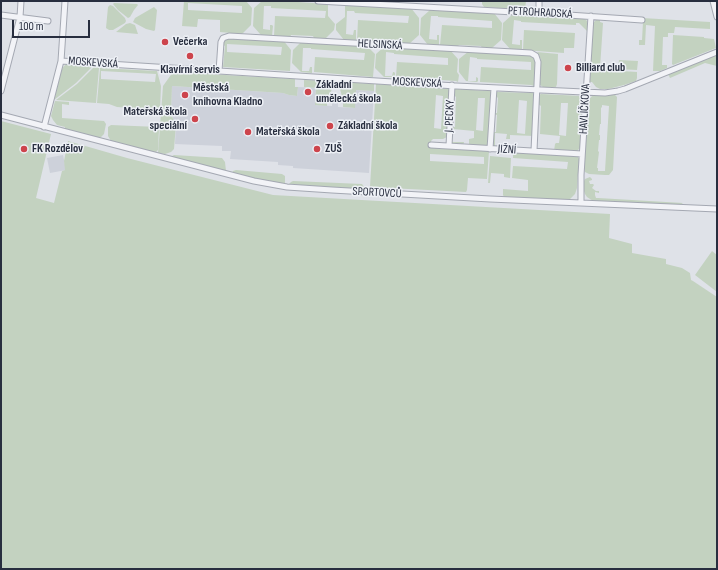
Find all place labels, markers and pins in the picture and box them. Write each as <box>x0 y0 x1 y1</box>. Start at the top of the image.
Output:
place label: Večerka <box>173 35 207 49</box>
marker: Večerka <box>160 37 170 47</box>
marker: Klavírní servis <box>185 51 195 61</box>
place label: Billiard club <box>576 61 625 75</box>
place label: Klavírní servis <box>160 63 220 77</box>
marker: Billiard club <box>563 63 573 73</box>
place label: Základní umělecká škola <box>316 78 381 106</box>
place label: Městská knihovna Kladno <box>193 81 263 109</box>
marker: Základní umělecká škola <box>303 87 313 97</box>
marker: Městská knihovna Kladno <box>180 90 190 100</box>
place label: Mateřská škola speciální <box>123 105 187 133</box>
marker: Mateřská škola speciální <box>190 114 200 124</box>
place label: Základní škola <box>338 119 397 133</box>
marker: Základní škola <box>325 121 335 131</box>
place label: Mateřská škola <box>256 125 320 139</box>
marker: Mateřská škola <box>243 127 253 137</box>
place label: FK Rozdělov <box>32 142 83 156</box>
place label: ZUŠ <box>325 142 342 156</box>
marker: FK Rozdělov <box>19 144 29 154</box>
marker: ZUŠ <box>312 144 322 154</box>

